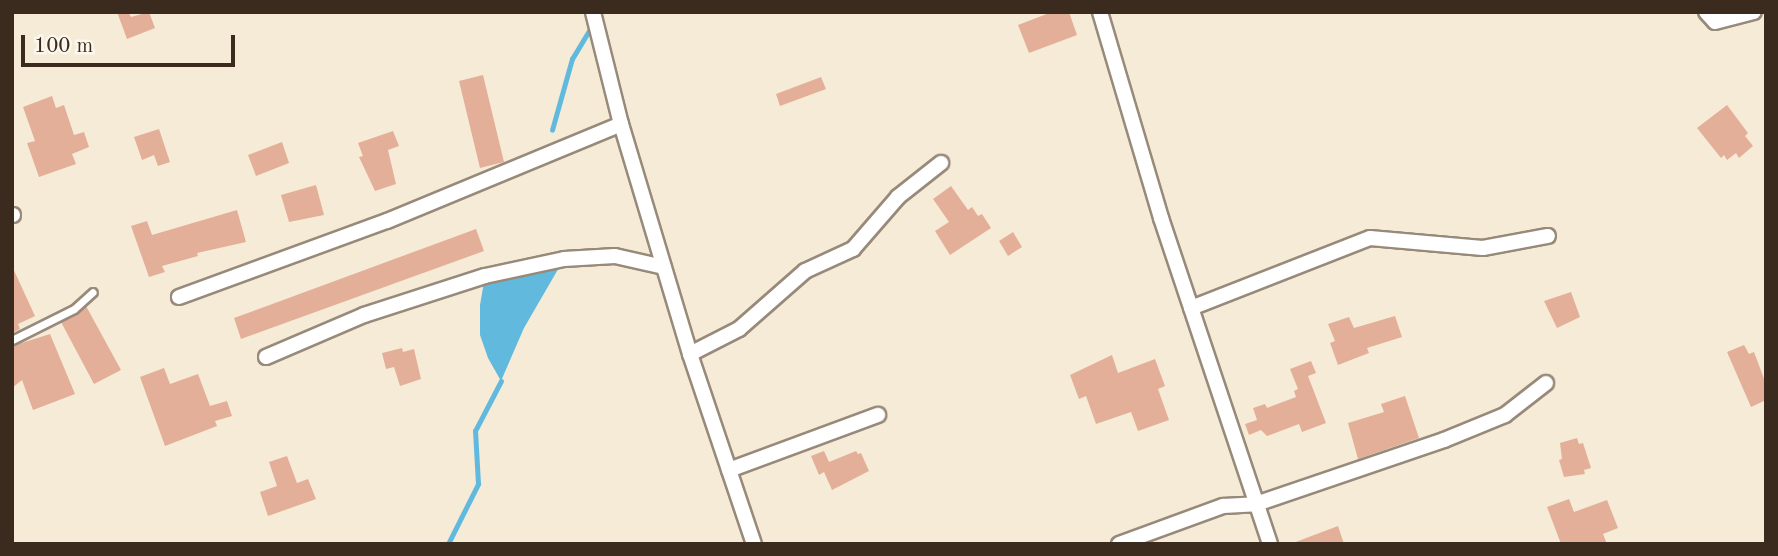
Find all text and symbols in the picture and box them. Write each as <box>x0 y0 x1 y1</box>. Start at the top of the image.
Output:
scale bar <box>24 21 238 65</box>
text: 100 m <box>34 36 93 57</box>

